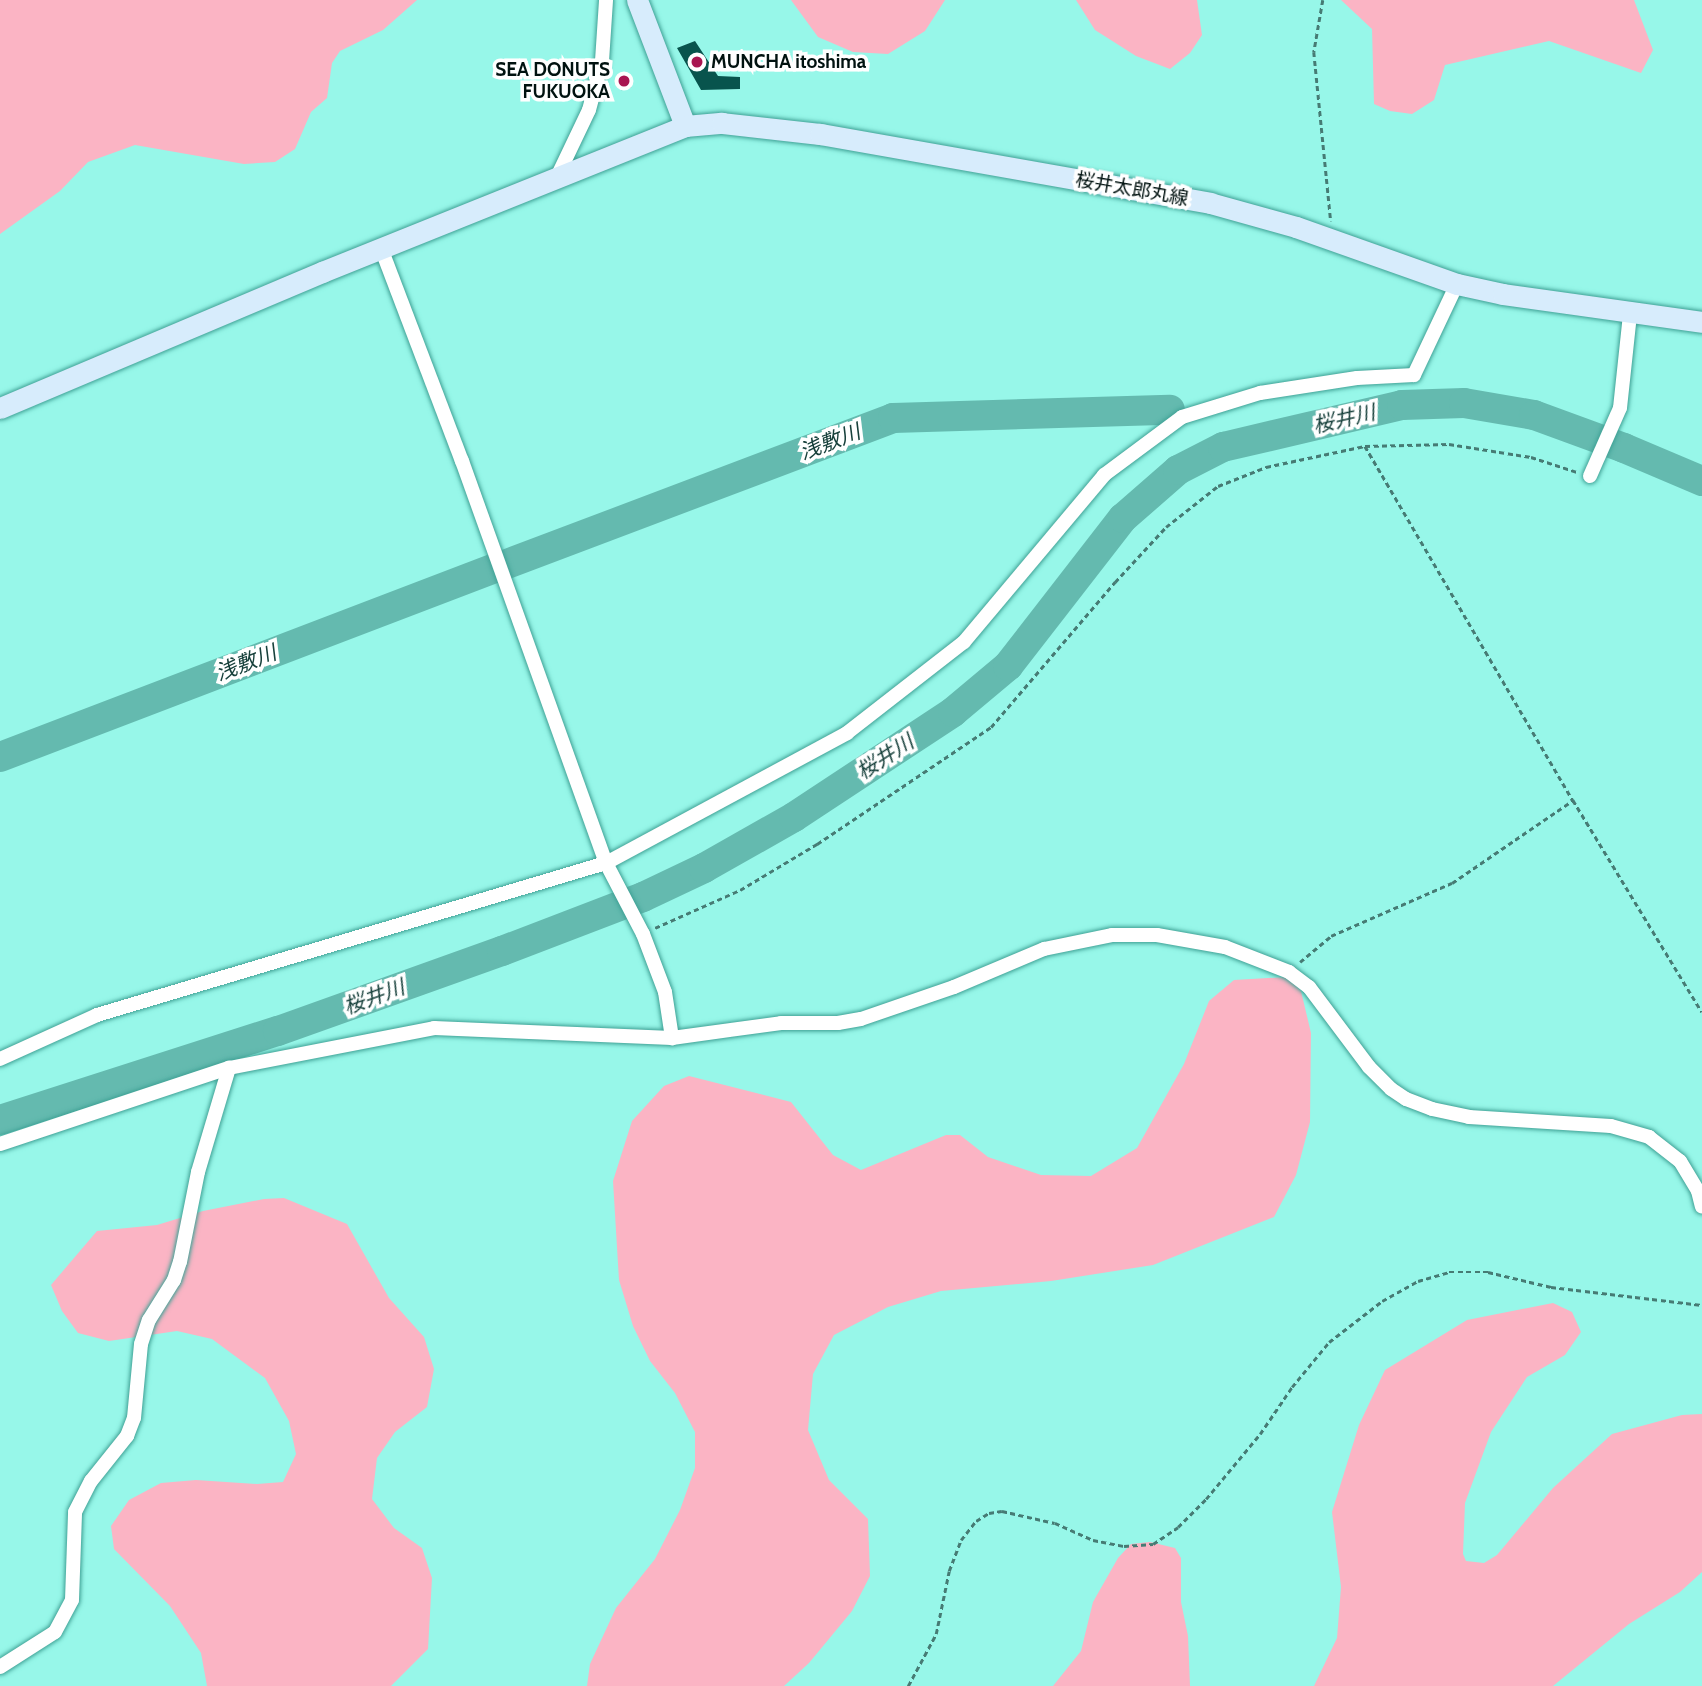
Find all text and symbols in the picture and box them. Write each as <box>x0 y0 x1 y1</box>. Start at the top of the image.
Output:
place label: MUNCHA itoshima <box>711 51 866 73</box>
marker: MUNCHA itoshima <box>689 54 705 70</box>
place label: SEA DONUTS FUKUOKA <box>495 59 610 103</box>
marker: SEA DONUTS FUKUOKA <box>616 73 632 89</box>
street label: 桜井太郎丸線 <box>1074 168 1190 210</box>
water label: 桜井川 <box>1310 400 1378 438</box>
water label: 浅敷川 <box>796 419 864 465</box>
water label: 浅敷川 <box>212 640 280 686</box>
water label: 桜井川 <box>852 729 918 785</box>
water label: 桜井川 <box>340 974 408 1020</box>

